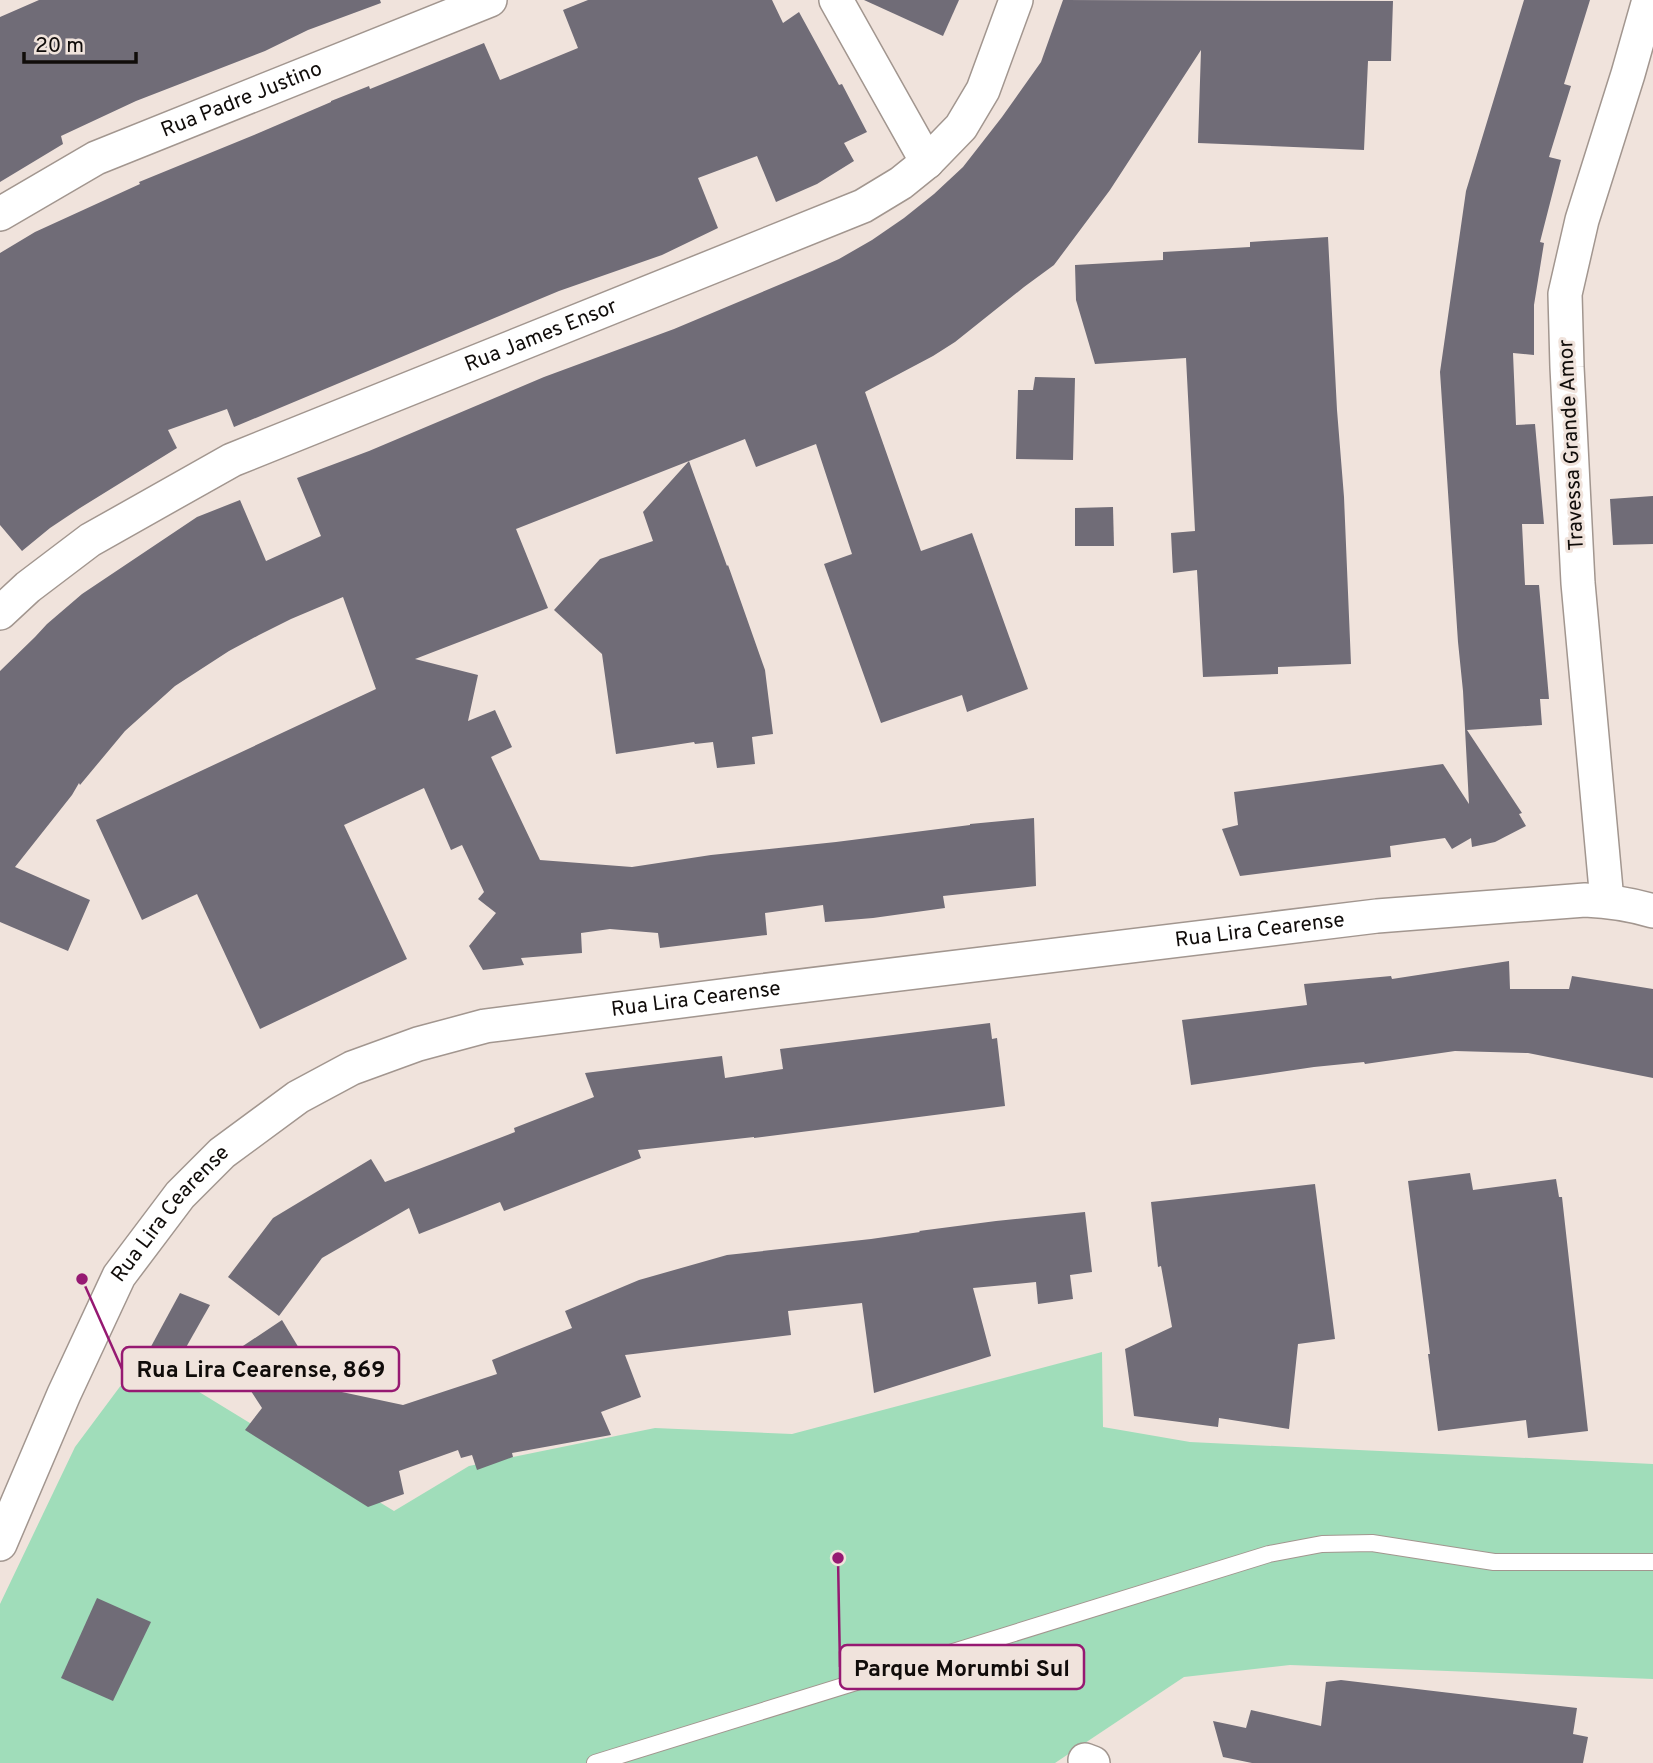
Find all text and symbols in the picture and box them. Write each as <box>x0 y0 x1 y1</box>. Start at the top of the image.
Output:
scale bar <box>24 21 136 65</box>
text: 20 m <box>35 33 84 60</box>
street label: Rua Padre Justino <box>157 55 326 144</box>
street label: Rua James Ensor <box>461 293 621 378</box>
street label: Travessa Grande Amor <box>1553 339 1591 551</box>
street label: Rua Lira Cearense <box>1173 907 1346 954</box>
street label: Rua Lira Cearense <box>610 975 782 1023</box>
street label: Rua Lira Cearense <box>105 1140 235 1288</box>
callout: Rua Lira Cearense, 869 <box>122 1347 399 1391</box>
text: Rua Lira Cearense, 869 <box>137 1357 385 1386</box>
callout: Parque Morumbi Sul <box>840 1645 1084 1689</box>
text: Parque Morumbi Sul <box>854 1656 1070 1685</box>

